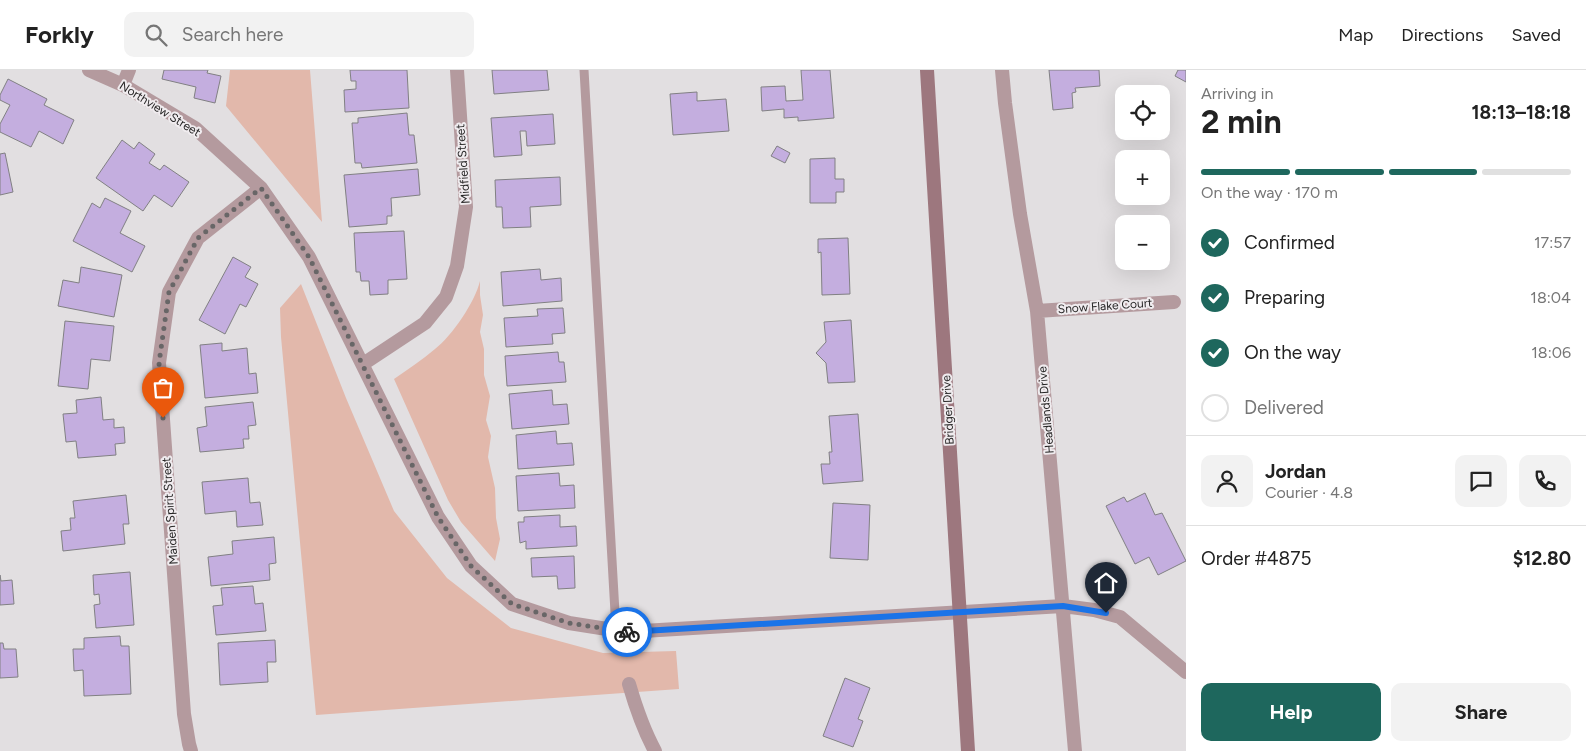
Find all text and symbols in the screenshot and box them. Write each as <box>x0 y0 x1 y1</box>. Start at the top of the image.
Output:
search box <box>124 12 474 57</box>
text: Forkly <box>25 20 94 49</box>
icon: search <box>142 21 170 49</box>
text: Search here <box>182 23 283 46</box>
text: Map <box>1338 24 1373 46</box>
text: Directions <box>1401 24 1483 46</box>
text: Saved <box>1511 24 1561 46</box>
street label: Northview Street <box>117 78 203 140</box>
text: Arriving in <box>1201 84 1273 103</box>
map controls <box>1115 85 1170 270</box>
button: locate <box>1115 85 1170 140</box>
text: 18:13–18:18 <box>1472 101 1571 124</box>
text: 2 min <box>1201 103 1282 141</box>
street label: Midfield Street <box>453 123 473 204</box>
button: + <box>1115 150 1170 205</box>
text: On the way · 170 m <box>1201 183 1338 202</box>
button: − <box>1115 215 1170 270</box>
icon: check <box>1201 229 1229 257</box>
text: Confirmed <box>1244 231 1335 254</box>
text: 17:57 <box>1534 233 1571 252</box>
icon: check <box>1201 284 1229 312</box>
text: Preparing <box>1244 286 1325 309</box>
text: 18:04 <box>1530 288 1571 307</box>
street label: Snow Flake Court <box>1057 296 1153 316</box>
icon: check <box>1201 339 1229 367</box>
text: On the way <box>1244 341 1341 364</box>
text: 18:06 <box>1531 343 1571 362</box>
street label: Headlands Drive <box>1035 365 1057 454</box>
pin <box>142 367 184 418</box>
icon: bag <box>149 374 177 402</box>
street label: Bridger Drive <box>939 374 957 445</box>
text: Delivered <box>1244 396 1324 419</box>
button: person <box>1201 455 1253 507</box>
button: chat <box>1455 455 1507 507</box>
button: phone <box>1519 455 1571 507</box>
street label: Maiden Spirit Street <box>159 456 181 565</box>
text: Jordan <box>1265 460 1326 483</box>
text: Courier · 4.8 <box>1265 483 1353 502</box>
text: Order #4875 <box>1201 547 1311 570</box>
text: $12.80 <box>1513 547 1571 570</box>
pin <box>1085 562 1127 613</box>
icon: home <box>1092 569 1120 597</box>
courier <box>602 607 652 657</box>
icon: bike <box>613 618 641 646</box>
button: Help <box>1201 683 1381 741</box>
button: Share <box>1391 683 1571 741</box>

